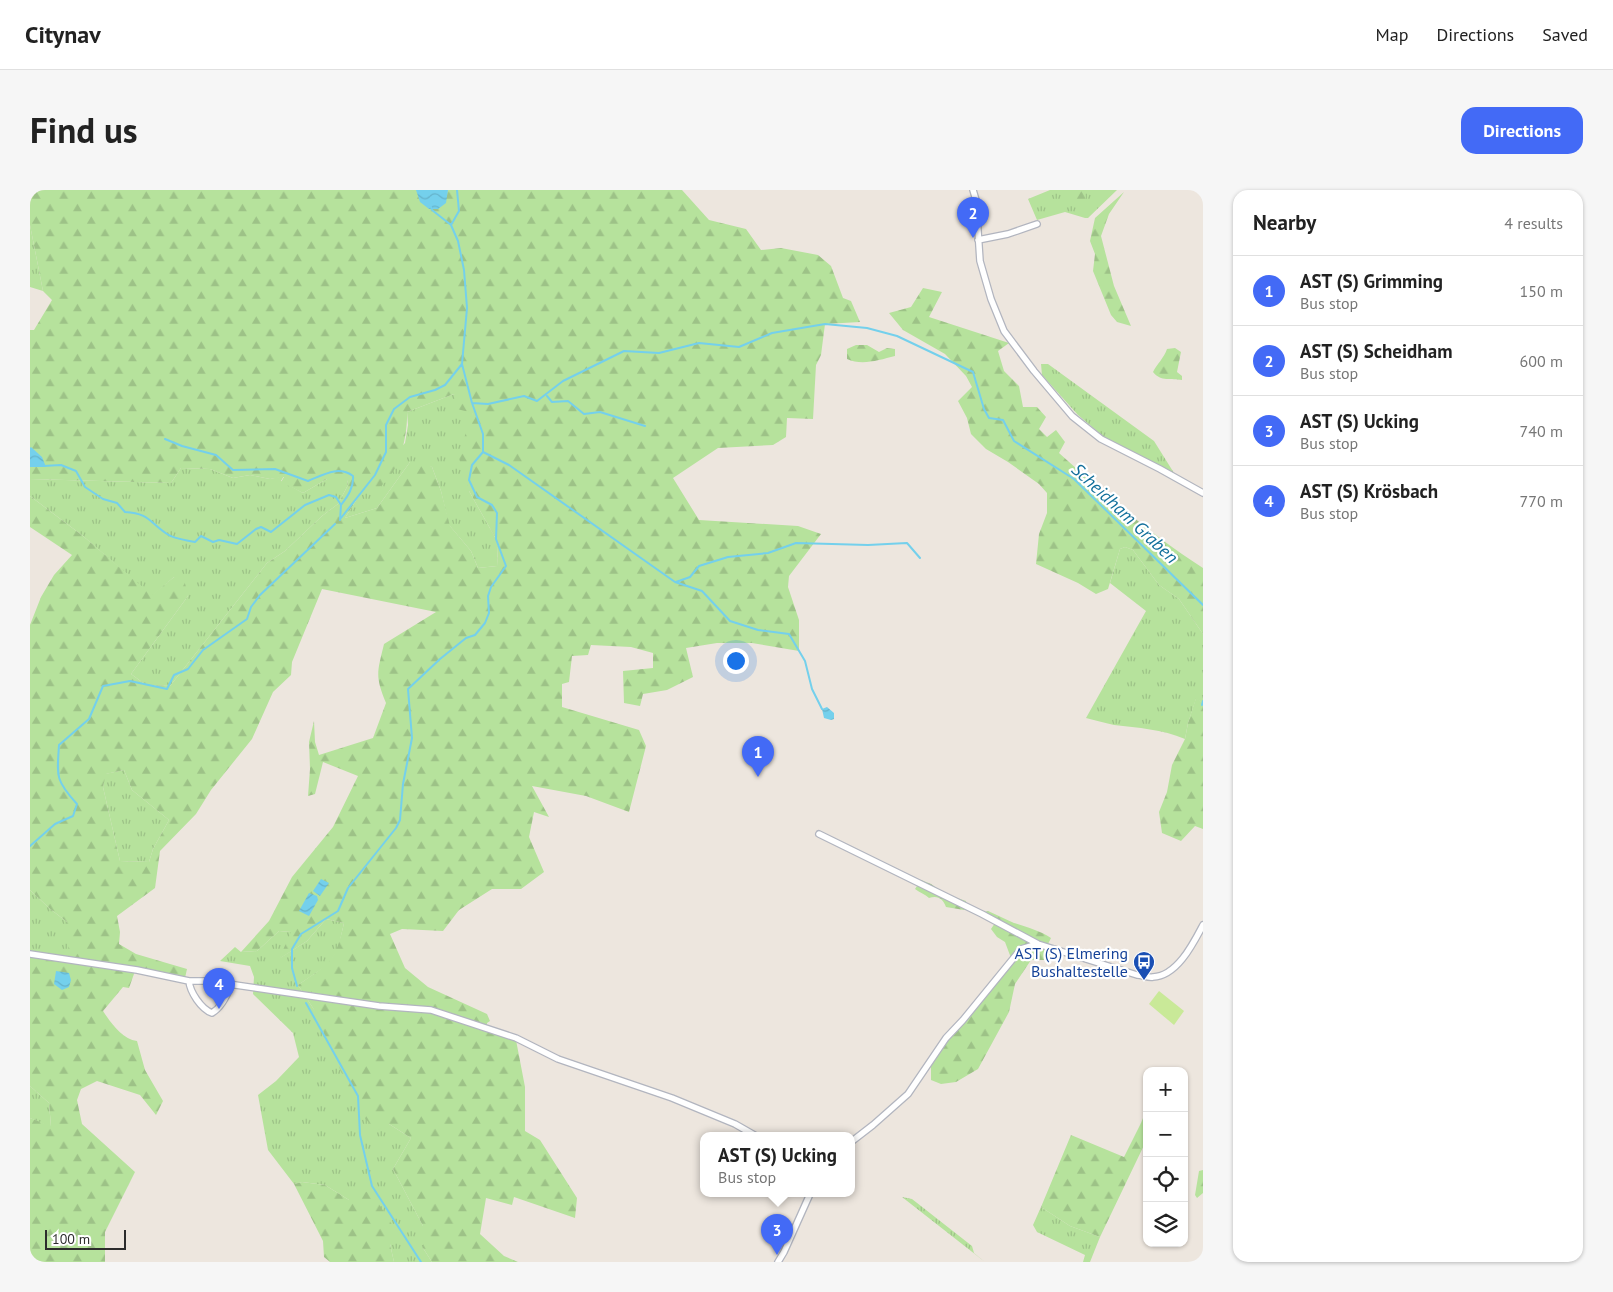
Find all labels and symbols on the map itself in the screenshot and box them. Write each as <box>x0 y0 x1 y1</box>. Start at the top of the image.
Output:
pin: 2 <box>957 197 989 238</box>
water label: Scheidham Graben <box>1067 458 1183 568</box>
your location <box>723 648 749 674</box>
pin: 1 <box>742 736 774 777</box>
place label: AST (S) Elmering Bushaltestelle <box>1014 943 1128 981</box>
bus stop icon: AST (S) Elmering Bushaltestelle <box>1132 950 1156 981</box>
pin: 4 <box>203 968 235 1009</box>
pin: 3 <box>761 1214 793 1255</box>
scale bar <box>45 1227 126 1250</box>

